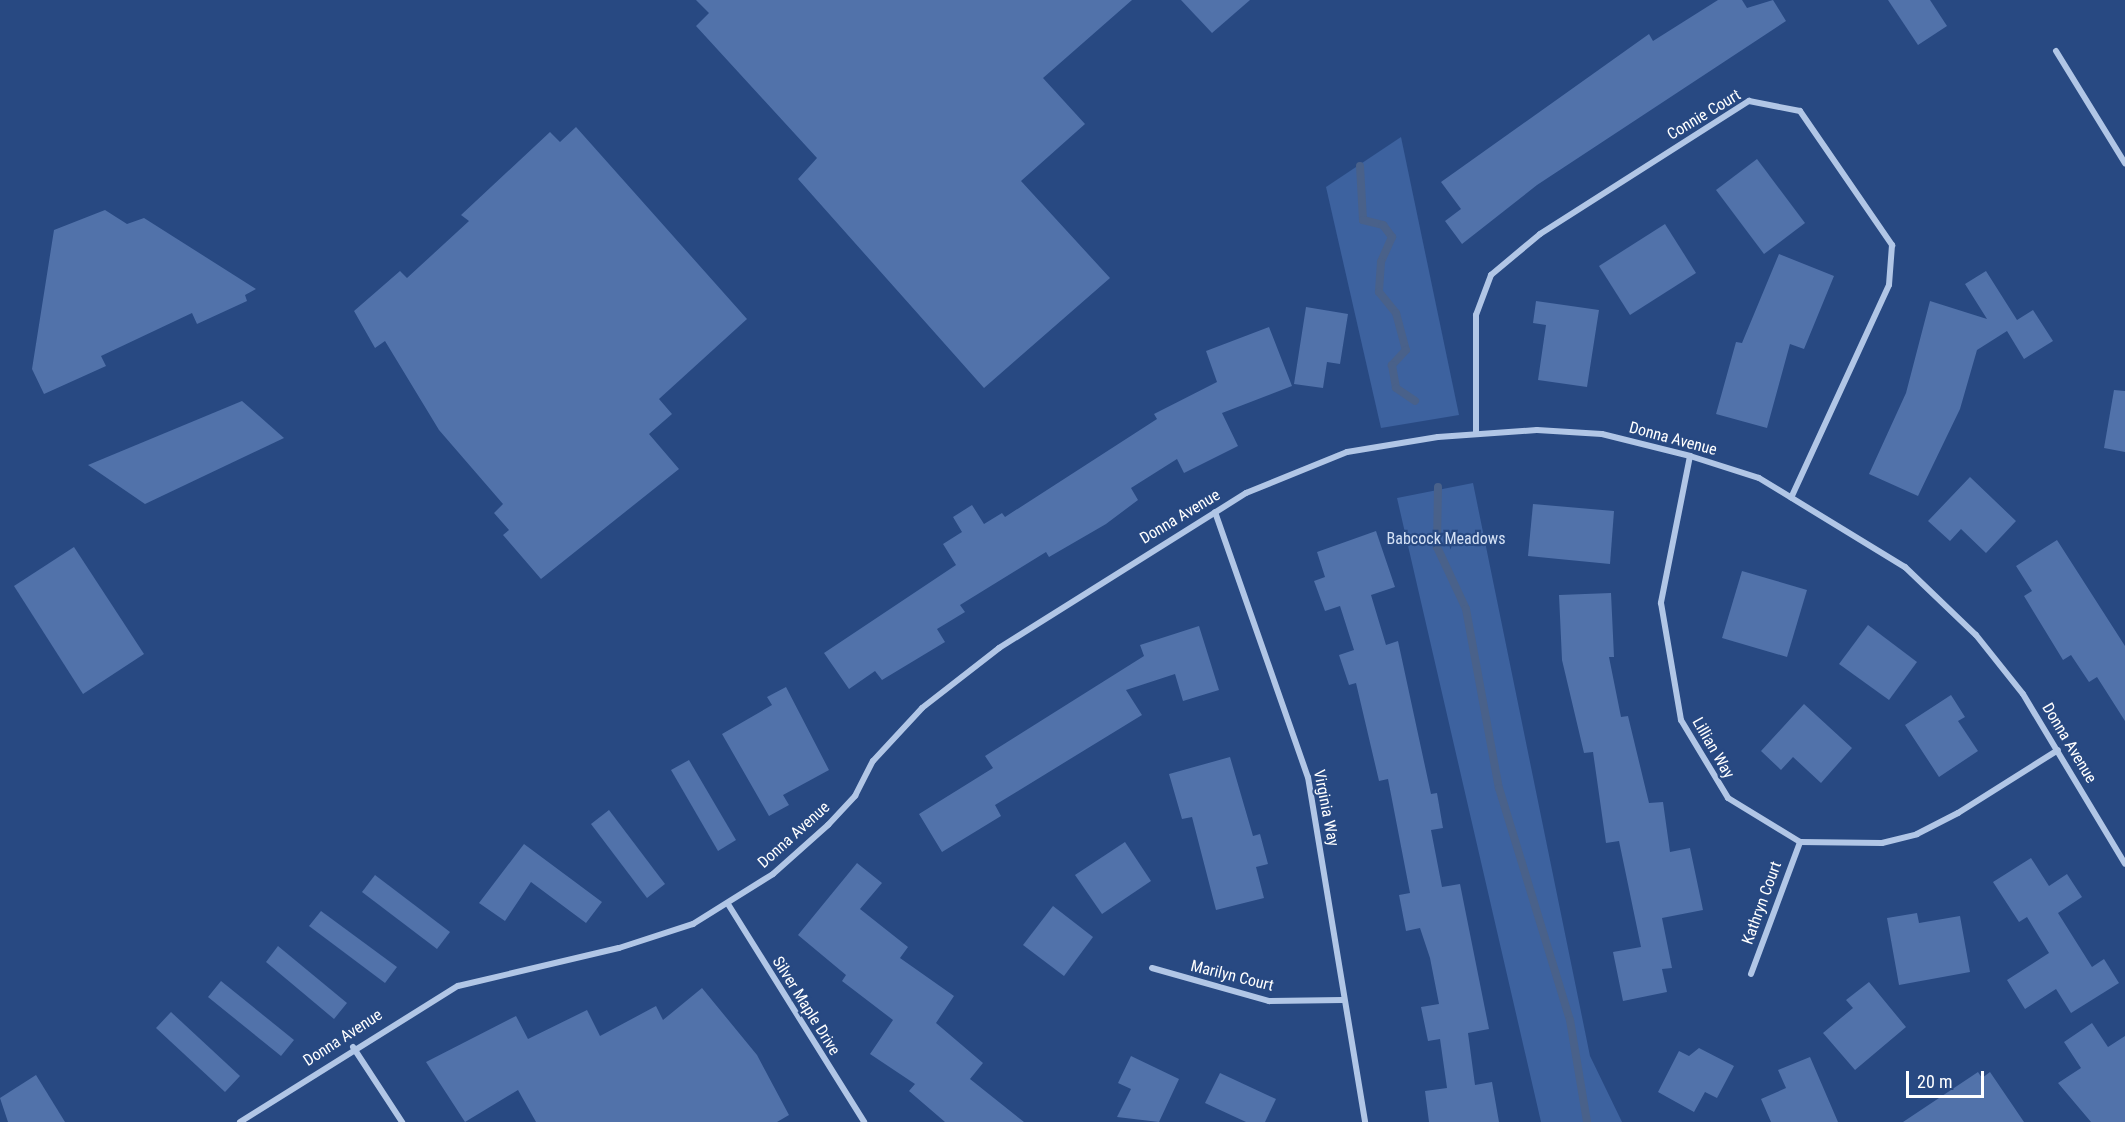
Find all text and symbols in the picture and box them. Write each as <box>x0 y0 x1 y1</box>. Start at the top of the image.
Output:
street label: Connie Court <box>1664 86 1744 144</box>
street label: Donna Avenue <box>1627 418 1719 460</box>
street label: Donna Avenue <box>1136 486 1224 548</box>
park label: Babcock Meadows <box>1387 529 1505 549</box>
street label: Donna Avenue <box>2038 699 2100 787</box>
street label: Lillian Way <box>1688 714 1738 782</box>
street label: Virginia Way <box>1309 768 1343 848</box>
street label: Donna Avenue <box>754 798 834 872</box>
street label: Kathryn Court <box>1738 859 1786 947</box>
street label: Silver Maple Drive <box>768 953 844 1059</box>
street label: Marilyn Court <box>1188 956 1276 996</box>
street label: Donna Avenue <box>300 1005 386 1071</box>
scale bar <box>1909 1059 1987 1097</box>
text: 20 m <box>1917 1071 1952 1092</box>

